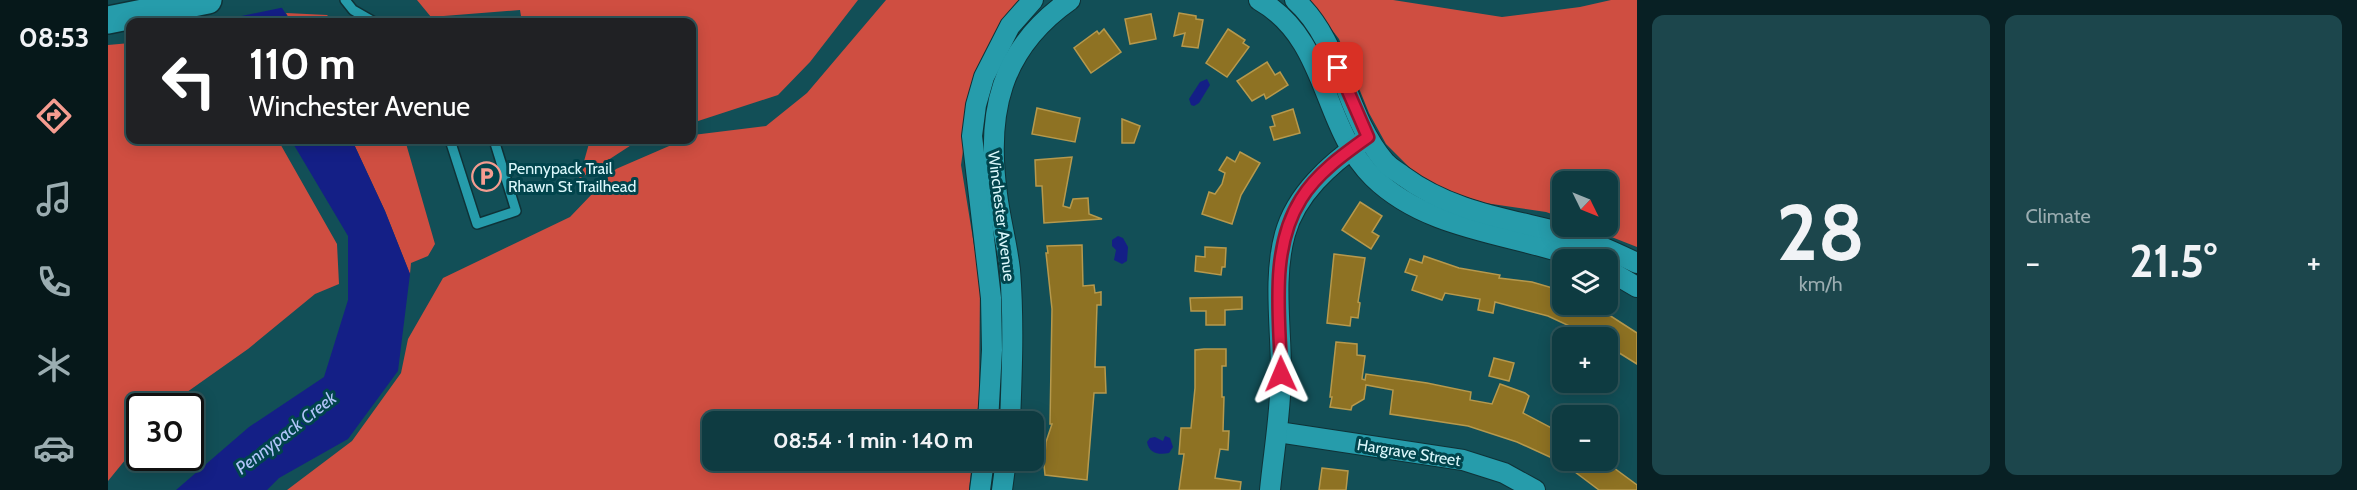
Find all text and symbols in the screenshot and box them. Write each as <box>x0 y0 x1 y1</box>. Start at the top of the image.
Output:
text: 08:53 <box>19 21 89 54</box>
text: 110 m <box>249 38 356 90</box>
icon: left <box>150 42 228 120</box>
pin <box>1312 42 1363 93</box>
icon: arrive <box>1321 51 1354 84</box>
text: Winchester Avenue <box>249 90 470 123</box>
icon: directions <box>33 95 75 137</box>
street label: Winchester Avenue <box>984 150 1019 282</box>
place label: Pennypack Trail Rhawn St Trailhead <box>508 159 636 196</box>
parking icon: Pennypack Trail Rhawn St Trailhead <box>471 161 503 193</box>
north arrow <box>1552 171 1618 237</box>
map controls <box>1552 171 1618 471</box>
icon: music <box>33 178 75 220</box>
text: 28 <box>1777 185 1865 280</box>
text: Climate <box>2026 204 2091 228</box>
text: 21.5° <box>2129 234 2217 288</box>
text: − <box>2026 242 2040 282</box>
text: + <box>2306 242 2321 282</box>
button: layers <box>1552 249 1618 315</box>
icon: phone <box>33 261 75 303</box>
text: km/h <box>1799 272 1843 296</box>
button: + <box>1552 327 1618 393</box>
position arrow <box>1249 342 1313 406</box>
icon: climate <box>33 344 75 386</box>
water label: Pennypack Creek <box>231 386 342 479</box>
speed limit sign: 30 <box>126 393 204 471</box>
button: − <box>1552 405 1618 471</box>
icon: car <box>33 427 75 469</box>
text: 08:54 · 1 min · 140 m <box>773 427 973 454</box>
street label: Hargrave Street <box>1356 435 1463 470</box>

